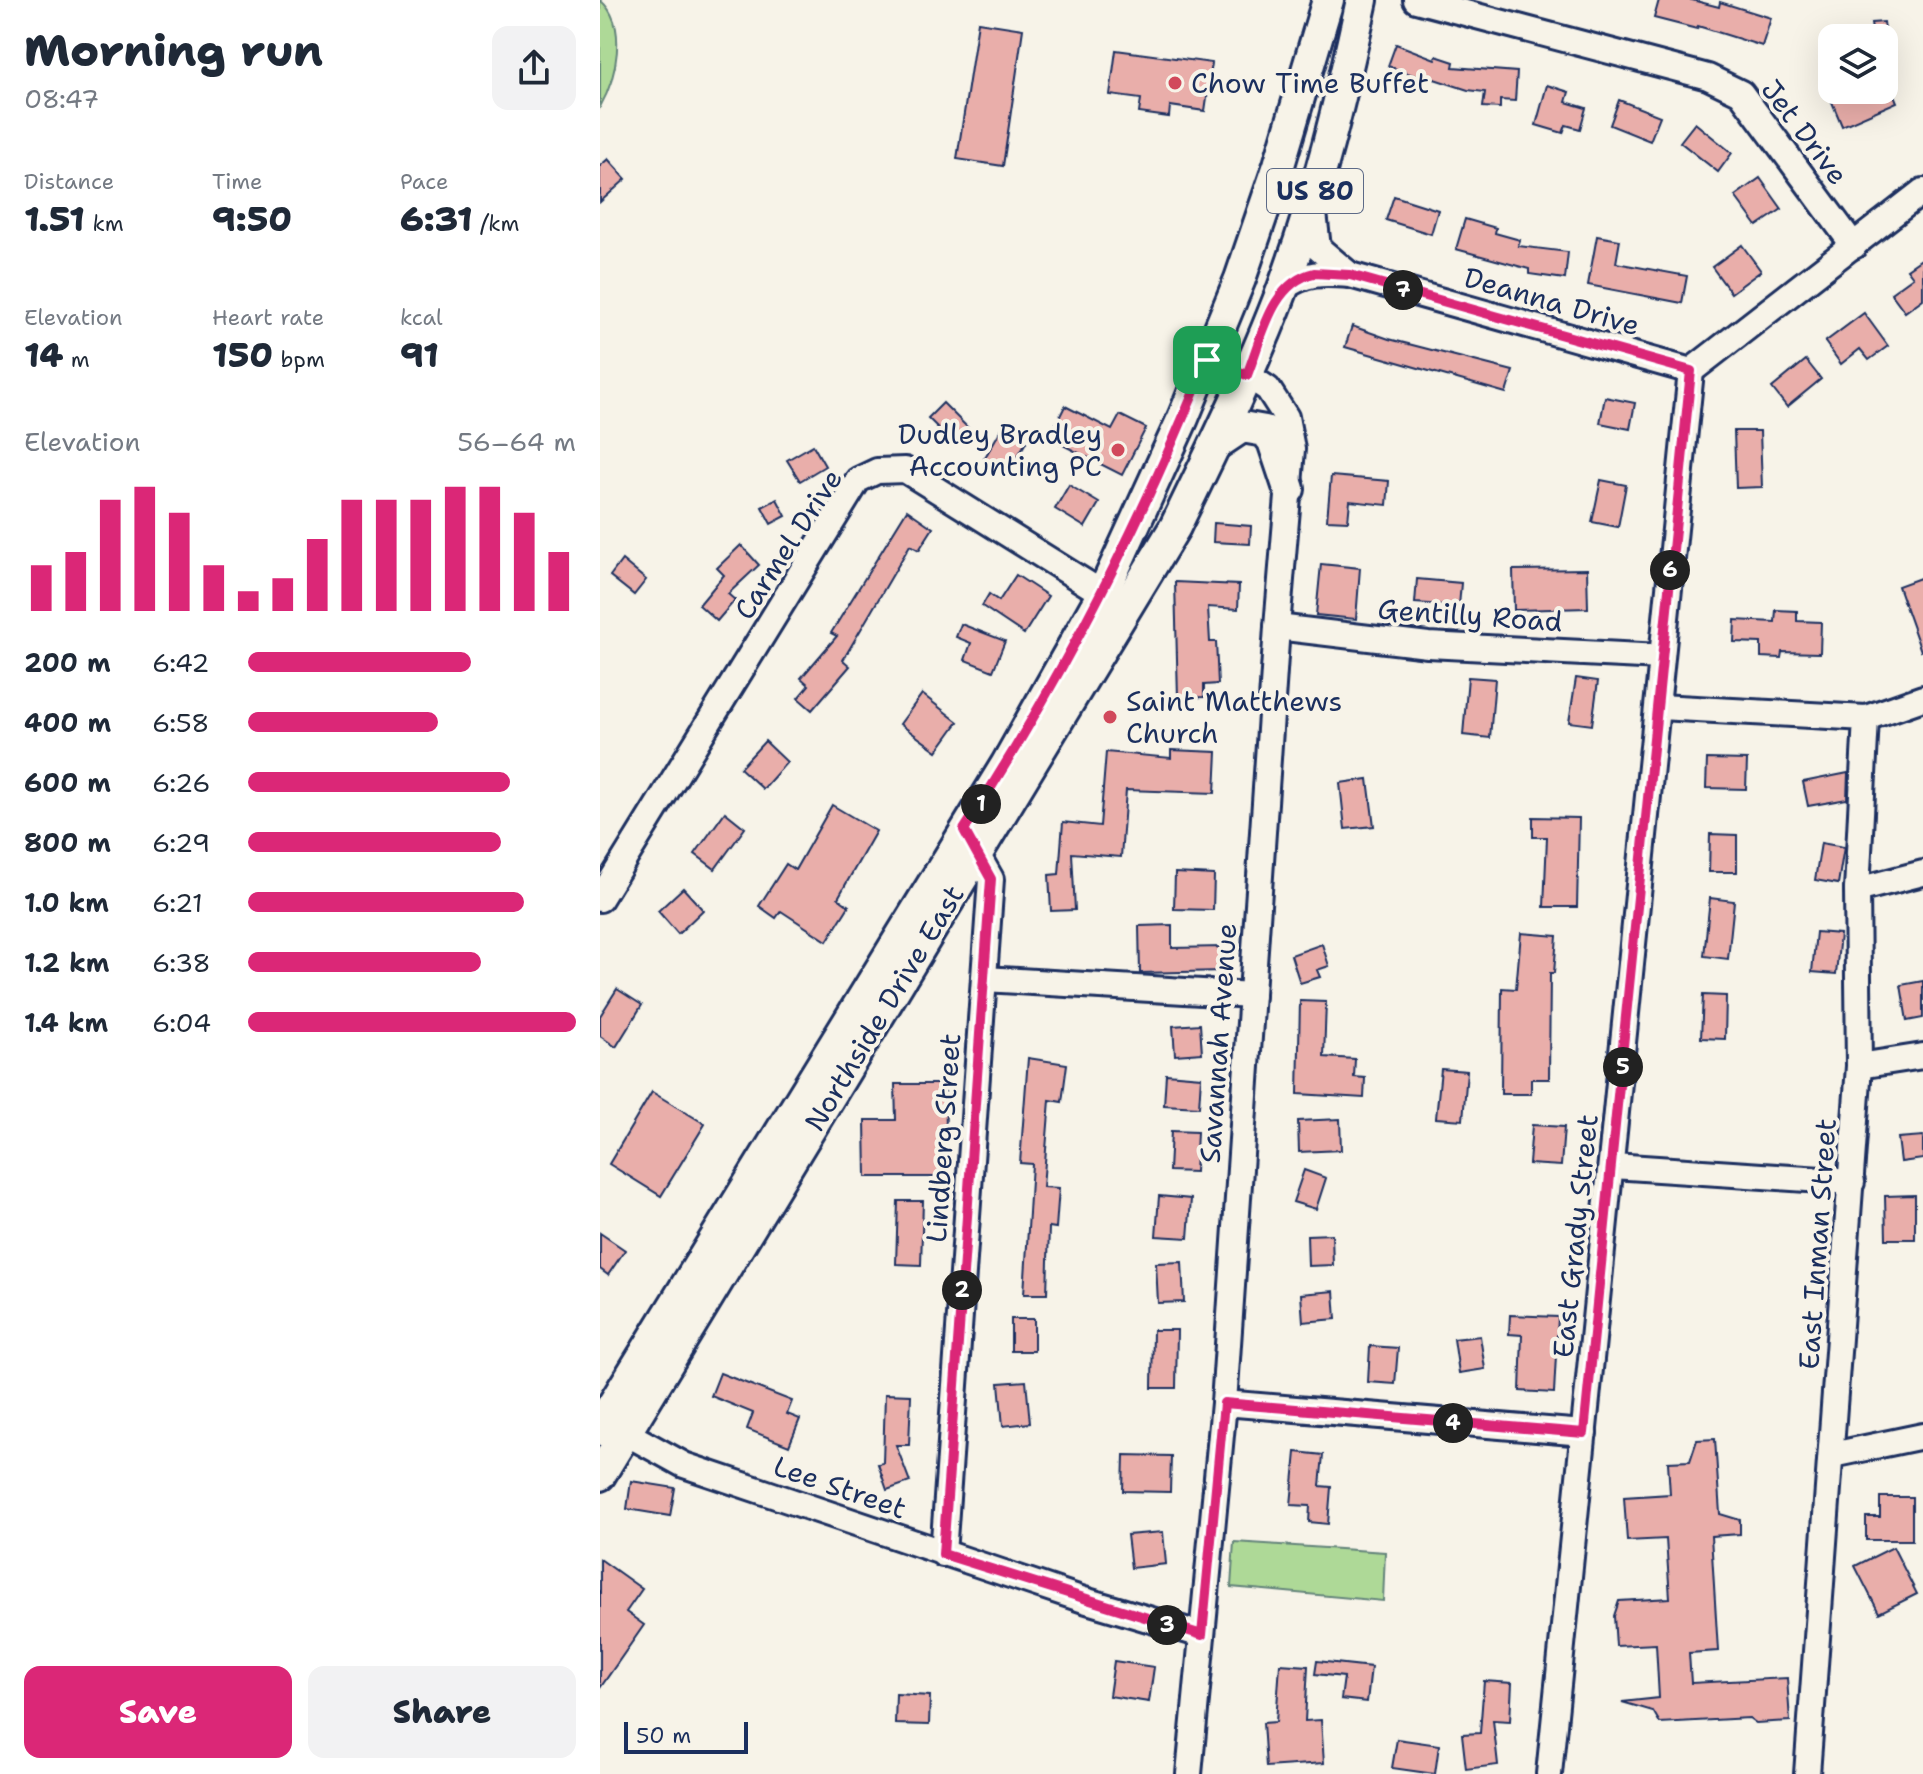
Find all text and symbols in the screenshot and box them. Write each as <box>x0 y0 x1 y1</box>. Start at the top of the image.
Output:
text: Morning run <box>24 21 323 80</box>
map controls <box>1818 24 1898 104</box>
button: layers <box>1818 24 1898 104</box>
button: share <box>492 26 576 110</box>
place label: Chow Time Buffet <box>1191 64 1429 102</box>
street label: Jet Drive <box>1753 72 1857 192</box>
marker: Chow Time Buffet <box>1166 74 1184 92</box>
text: 08:47 <box>24 81 99 116</box>
text: Distance <box>24 167 114 196</box>
text: Time <box>212 167 262 196</box>
text: Pace <box>400 167 448 196</box>
road number: US 80 <box>1267 169 1363 213</box>
text: 1.51 <box>24 196 85 242</box>
text: 9:50 <box>212 196 292 242</box>
text: 6:31 <box>400 196 473 242</box>
text: km <box>85 209 124 238</box>
text: /km <box>473 209 519 238</box>
street label: Deanna Drive <box>1460 258 1644 344</box>
pin: 7 <box>1383 270 1423 310</box>
text: 7 <box>1395 275 1411 304</box>
text: Elevation <box>24 303 122 332</box>
text: Heart rate <box>212 303 324 332</box>
text: kcal <box>400 303 443 332</box>
pin <box>1173 326 1241 394</box>
text: 14 <box>24 332 63 378</box>
text: 150 <box>212 332 273 378</box>
text: 91 <box>400 332 439 378</box>
icon: arrive <box>1185 338 1229 382</box>
text: m <box>63 345 90 374</box>
text: bpm <box>273 345 325 374</box>
place label: Dudley Bradley Accounting PC <box>898 415 1102 485</box>
text: Elevation <box>24 424 140 459</box>
text: 56–64 m <box>457 424 576 459</box>
marker: Dudley Bradley Accounting PC <box>1109 441 1127 459</box>
street label: Carmel Drive <box>725 461 851 627</box>
pin: 6 <box>1650 550 1690 590</box>
text: 6 <box>1662 555 1678 584</box>
street label: Gentilly Road <box>1376 590 1564 640</box>
text: 200 m <box>24 645 111 680</box>
text: 6:42 <box>152 645 209 680</box>
place label: Saint Matthews Church <box>1126 682 1342 752</box>
text: 400 m <box>24 705 111 740</box>
text: 6:58 <box>152 705 209 740</box>
marker: Saint Matthews Church <box>1101 708 1119 726</box>
text: 600 m <box>24 765 111 800</box>
text: 6:26 <box>152 765 210 800</box>
pin: 1 <box>961 784 1001 824</box>
text: 1 <box>976 789 986 818</box>
text: 800 m <box>24 825 111 860</box>
text: 6:29 <box>152 825 210 860</box>
street label: Northside Drive East <box>795 878 973 1138</box>
text: 1.0 km <box>24 885 109 920</box>
text: 6:21 <box>152 885 203 920</box>
street label: Savannah Avenue <box>1191 922 1245 1164</box>
text: 1.2 km <box>24 945 109 980</box>
text: 6:38 <box>152 945 211 980</box>
text: 1.4 km <box>24 1005 108 1040</box>
text: 6:04 <box>152 1005 211 1040</box>
street label: Lindberg Street <box>917 1032 969 1244</box>
pin: 5 <box>1603 1047 1643 1087</box>
text: 5 <box>1616 1052 1630 1081</box>
street label: East Grady Street <box>1543 1112 1607 1360</box>
street label: East Inman Street <box>1789 1117 1845 1371</box>
pin: 2 <box>942 1270 982 1310</box>
text: 2 <box>954 1275 970 1304</box>
pin: 4 <box>1433 1403 1473 1443</box>
text: 4 <box>1445 1408 1461 1437</box>
street label: Lee Street <box>769 1447 911 1527</box>
pin: 3 <box>1147 1605 1187 1645</box>
text: 3 <box>1159 1610 1175 1639</box>
button: Save <box>24 1666 292 1758</box>
button: Share <box>308 1666 576 1758</box>
scale bar <box>624 1718 748 1754</box>
text: 50 m <box>636 1721 691 1750</box>

